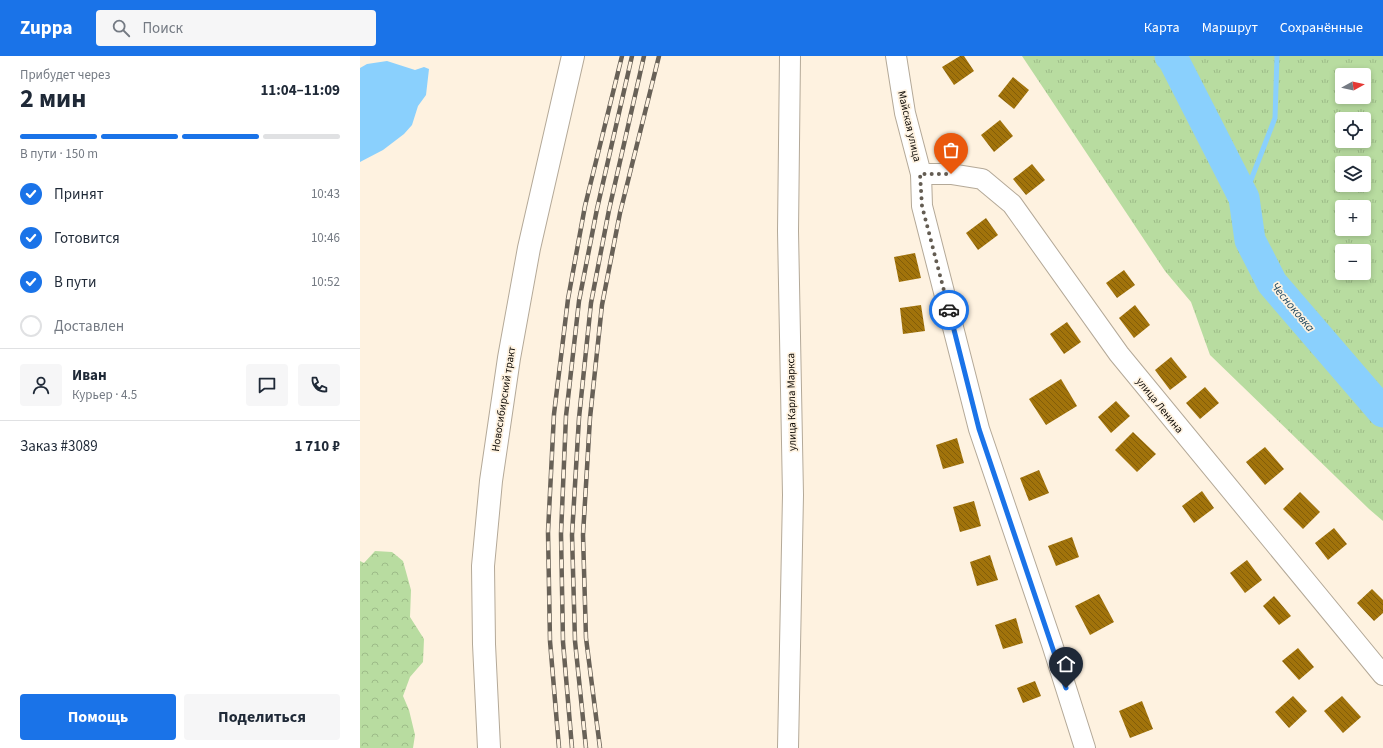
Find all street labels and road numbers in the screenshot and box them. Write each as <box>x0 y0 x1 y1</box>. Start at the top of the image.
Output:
street label: Майская улица <box>894 89 925 163</box>
street label: Новосибирский тракт <box>488 345 519 453</box>
street label: улица Карла Маркса <box>783 353 800 451</box>
street label: улица Ленина <box>1133 374 1187 436</box>

